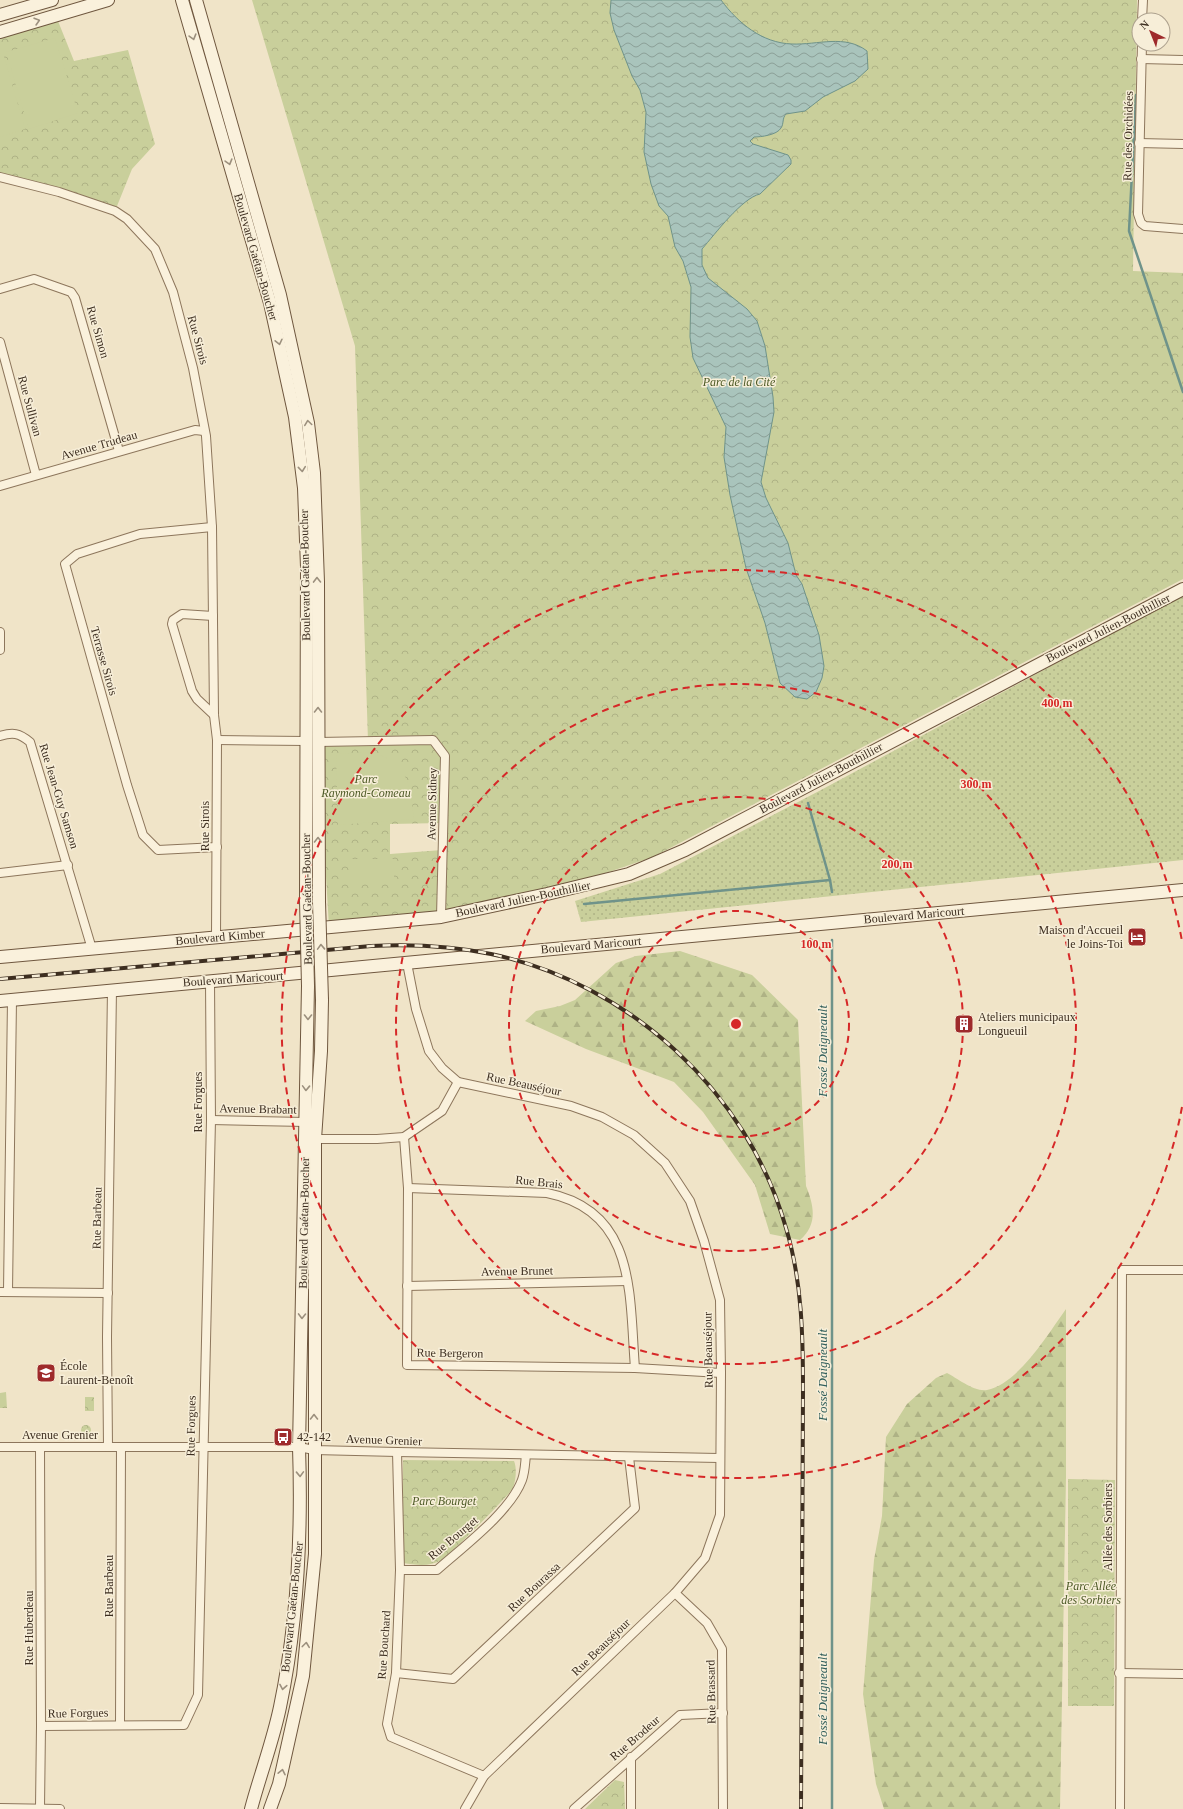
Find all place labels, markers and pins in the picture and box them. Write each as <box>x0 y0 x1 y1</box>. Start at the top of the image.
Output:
place label: Maison d'Accueil le Joins-Toi <box>1039 923 1124 951</box>
hotel icon: Maison d'Accueil le Joins-Toi <box>1126 926 1148 948</box>
place label: Ateliers municipaux Longueuil <box>978 1010 1076 1038</box>
building icon: Ateliers municipaux Longueuil <box>953 1013 975 1035</box>
centre of rings <box>729 1017 743 1031</box>
place label: École Laurent-Benoît <box>60 1359 134 1387</box>
school or university icon: École Laurent-Benoît <box>35 1362 57 1384</box>
bus stop icon: 42-142 <box>272 1426 294 1448</box>
place label: 42-142 <box>297 1430 331 1444</box>

